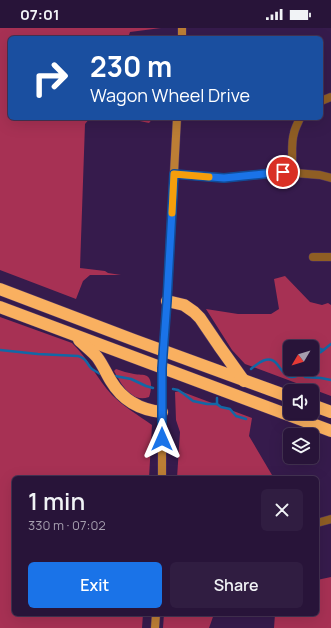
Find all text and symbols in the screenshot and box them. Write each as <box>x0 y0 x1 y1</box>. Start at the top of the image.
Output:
text: 07:01 <box>20 4 59 25</box>
text: 230 m <box>90 47 172 85</box>
icon: right <box>24 52 76 104</box>
text: Wagon Wheel Drive <box>90 83 250 107</box>
pin <box>266 155 300 189</box>
icon: arrive <box>272 161 294 183</box>
north arrow <box>283 340 319 376</box>
map controls <box>283 340 319 464</box>
button: sound <box>283 384 319 420</box>
position arrow <box>141 418 183 460</box>
button: layers <box>283 428 319 464</box>
text: 1 min <box>28 484 85 517</box>
button: close <box>261 489 303 531</box>
text: 330 m · 07:02 <box>28 516 106 534</box>
button: Exit <box>28 562 162 608</box>
button: Share <box>170 562 303 608</box>

